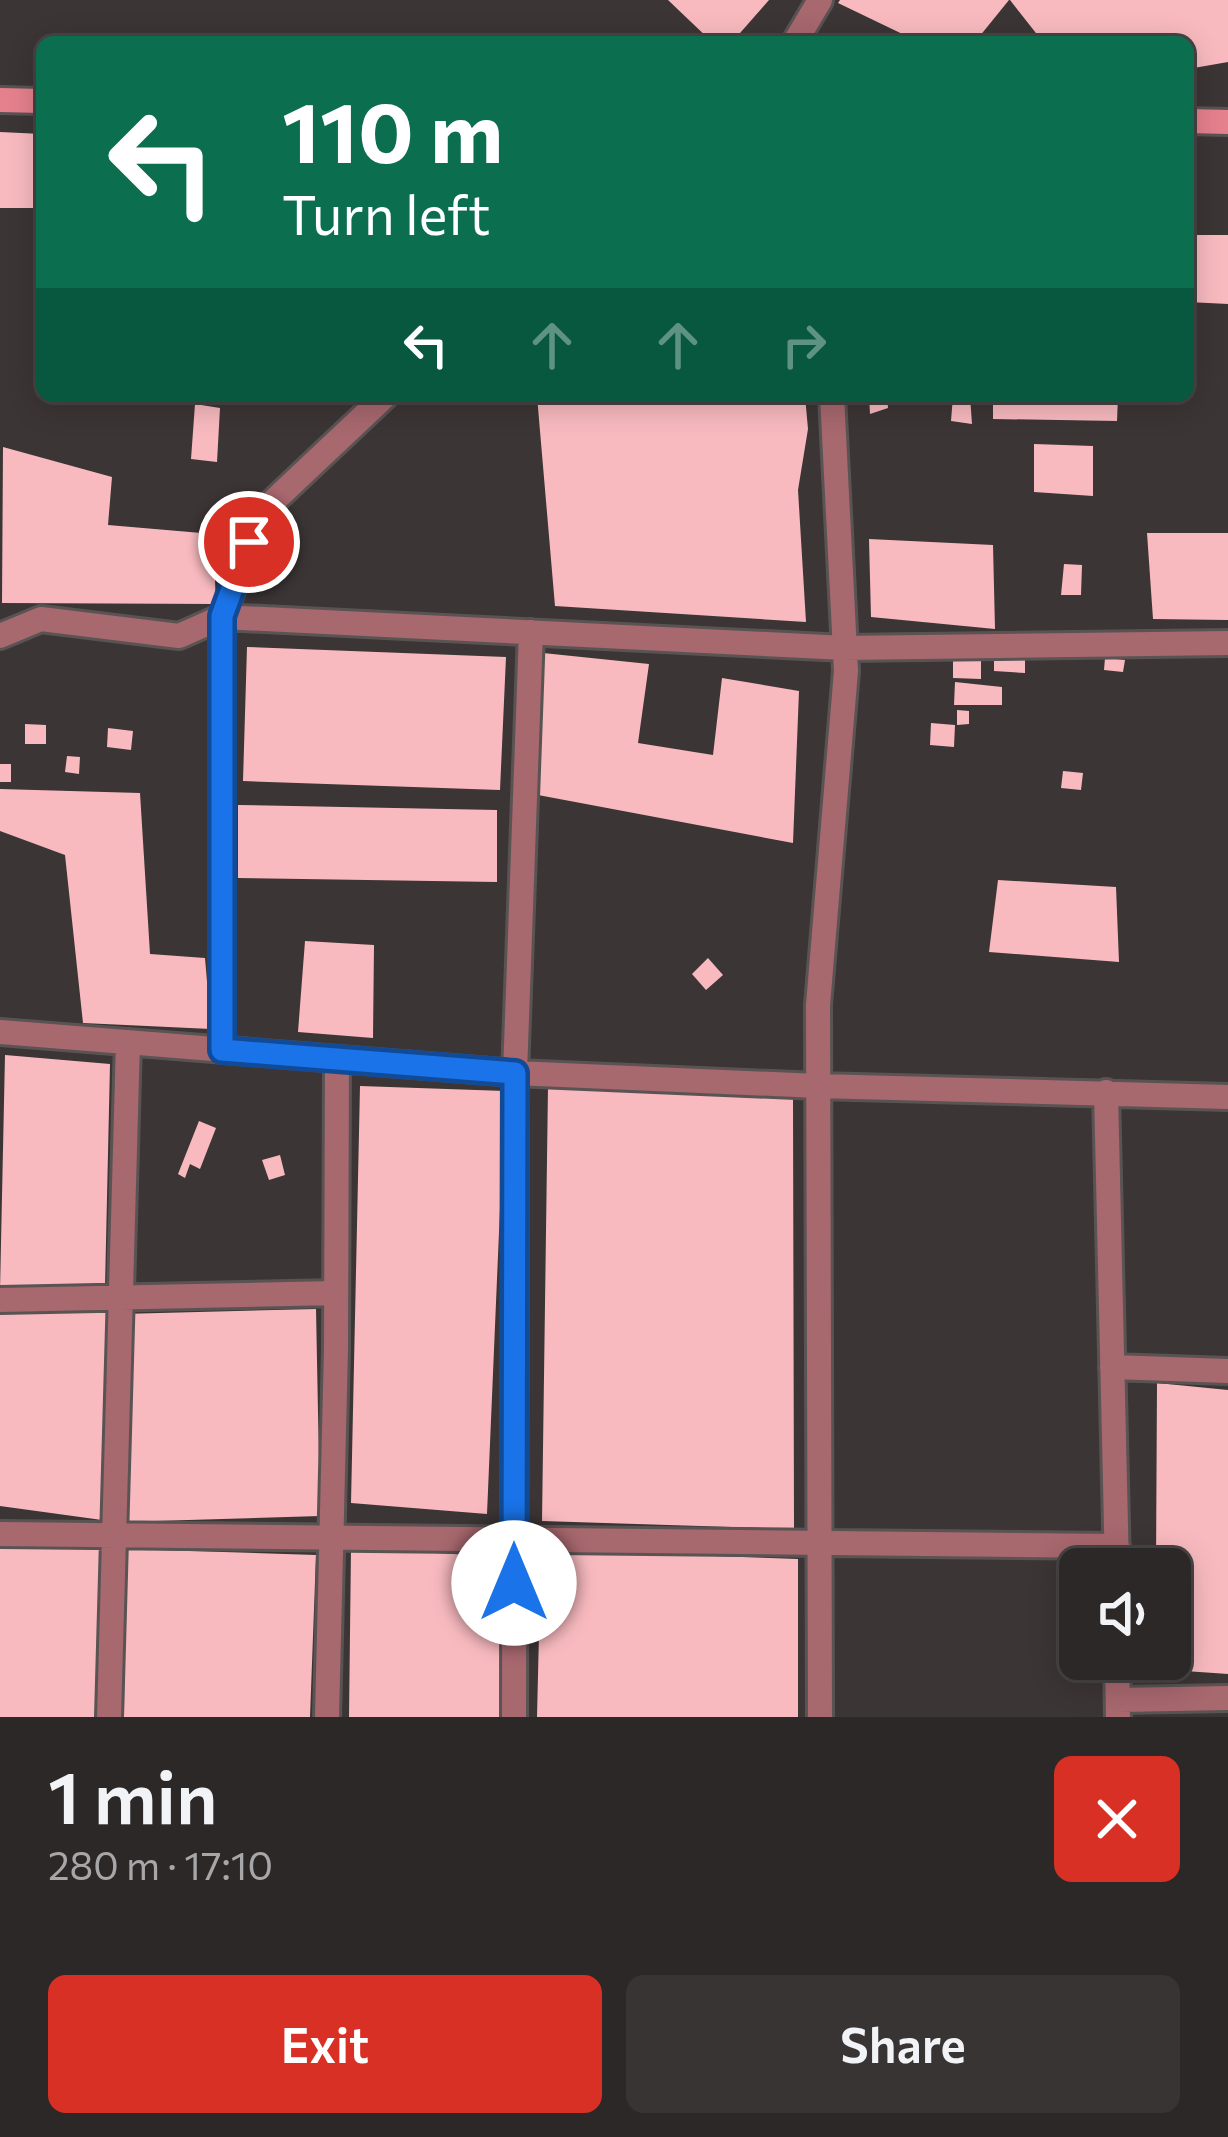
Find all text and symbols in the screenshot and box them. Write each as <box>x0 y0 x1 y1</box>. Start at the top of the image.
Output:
text: 110 m <box>282 78 503 180</box>
icon: left <box>84 84 240 240</box>
text: Turn left <box>282 180 490 246</box>
icon: left <box>393 312 459 378</box>
icon: ahead <box>519 312 585 378</box>
icon: ahead <box>645 312 711 378</box>
icon: right <box>771 312 837 378</box>
pin <box>198 491 300 593</box>
icon: arrive <box>216 509 282 575</box>
position arrow <box>451 1520 577 1646</box>
map controls <box>1059 1548 1191 1680</box>
button: sound <box>1059 1548 1191 1680</box>
text: 1 min <box>48 1751 218 1839</box>
button: close <box>1054 1756 1180 1882</box>
text: 280 m · 17:10 <box>48 1840 273 1888</box>
button: Exit <box>48 1975 602 2113</box>
button: Share <box>626 1975 1180 2113</box>

